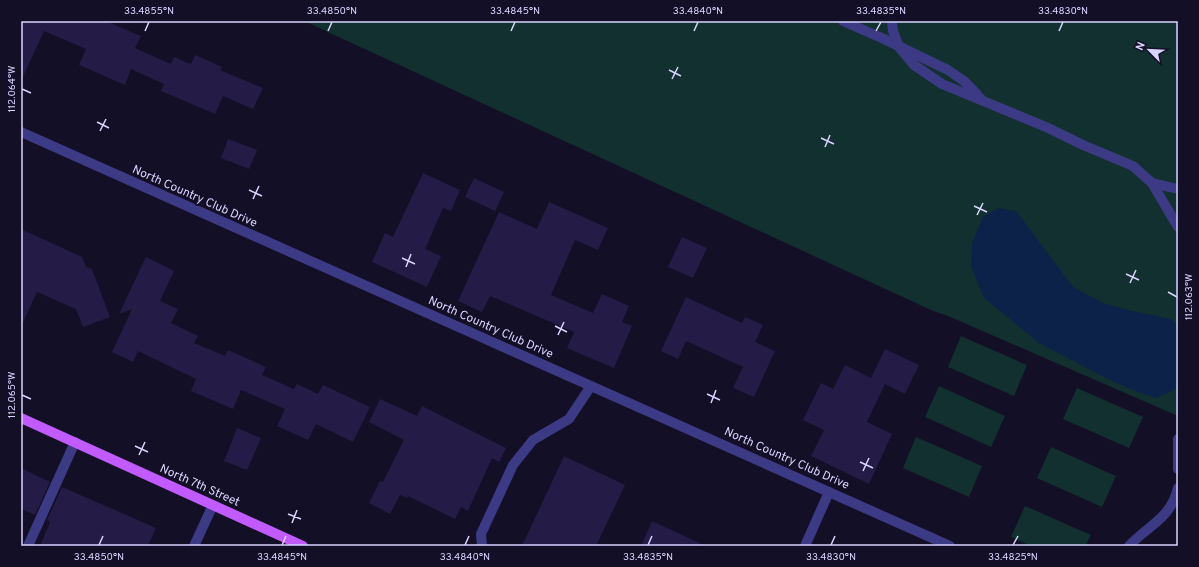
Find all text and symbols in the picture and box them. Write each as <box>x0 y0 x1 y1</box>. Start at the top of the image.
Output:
text: 33.4855°N <box>124 5 174 18</box>
text: 33.4850°N <box>307 5 357 18</box>
text: 33.4845°N <box>490 5 540 18</box>
text: 33.4840°N <box>673 5 723 18</box>
text: 33.4835°N <box>856 5 906 18</box>
text: 33.4830°N <box>1038 5 1088 18</box>
north arrow <box>1129 30 1169 70</box>
text: N <box>1133 40 1149 53</box>
text: 112.064°W <box>6 66 19 112</box>
street label: North Country Club Drive <box>129 162 260 232</box>
text: 112.063°W <box>1183 274 1196 320</box>
street label: North Country Club Drive <box>425 293 556 363</box>
text: 112.065°W <box>6 372 19 418</box>
street label: North Country Club Drive <box>721 424 852 494</box>
street label: North 7th Street <box>157 461 242 511</box>
text: 33.4850°N <box>74 551 124 564</box>
text: 33.4845°N <box>257 551 307 564</box>
text: 33.4840°N <box>440 551 490 564</box>
text: 33.4835°N <box>623 551 673 564</box>
text: 33.4830°N <box>806 551 856 564</box>
text: 33.4825°N <box>988 551 1038 564</box>

